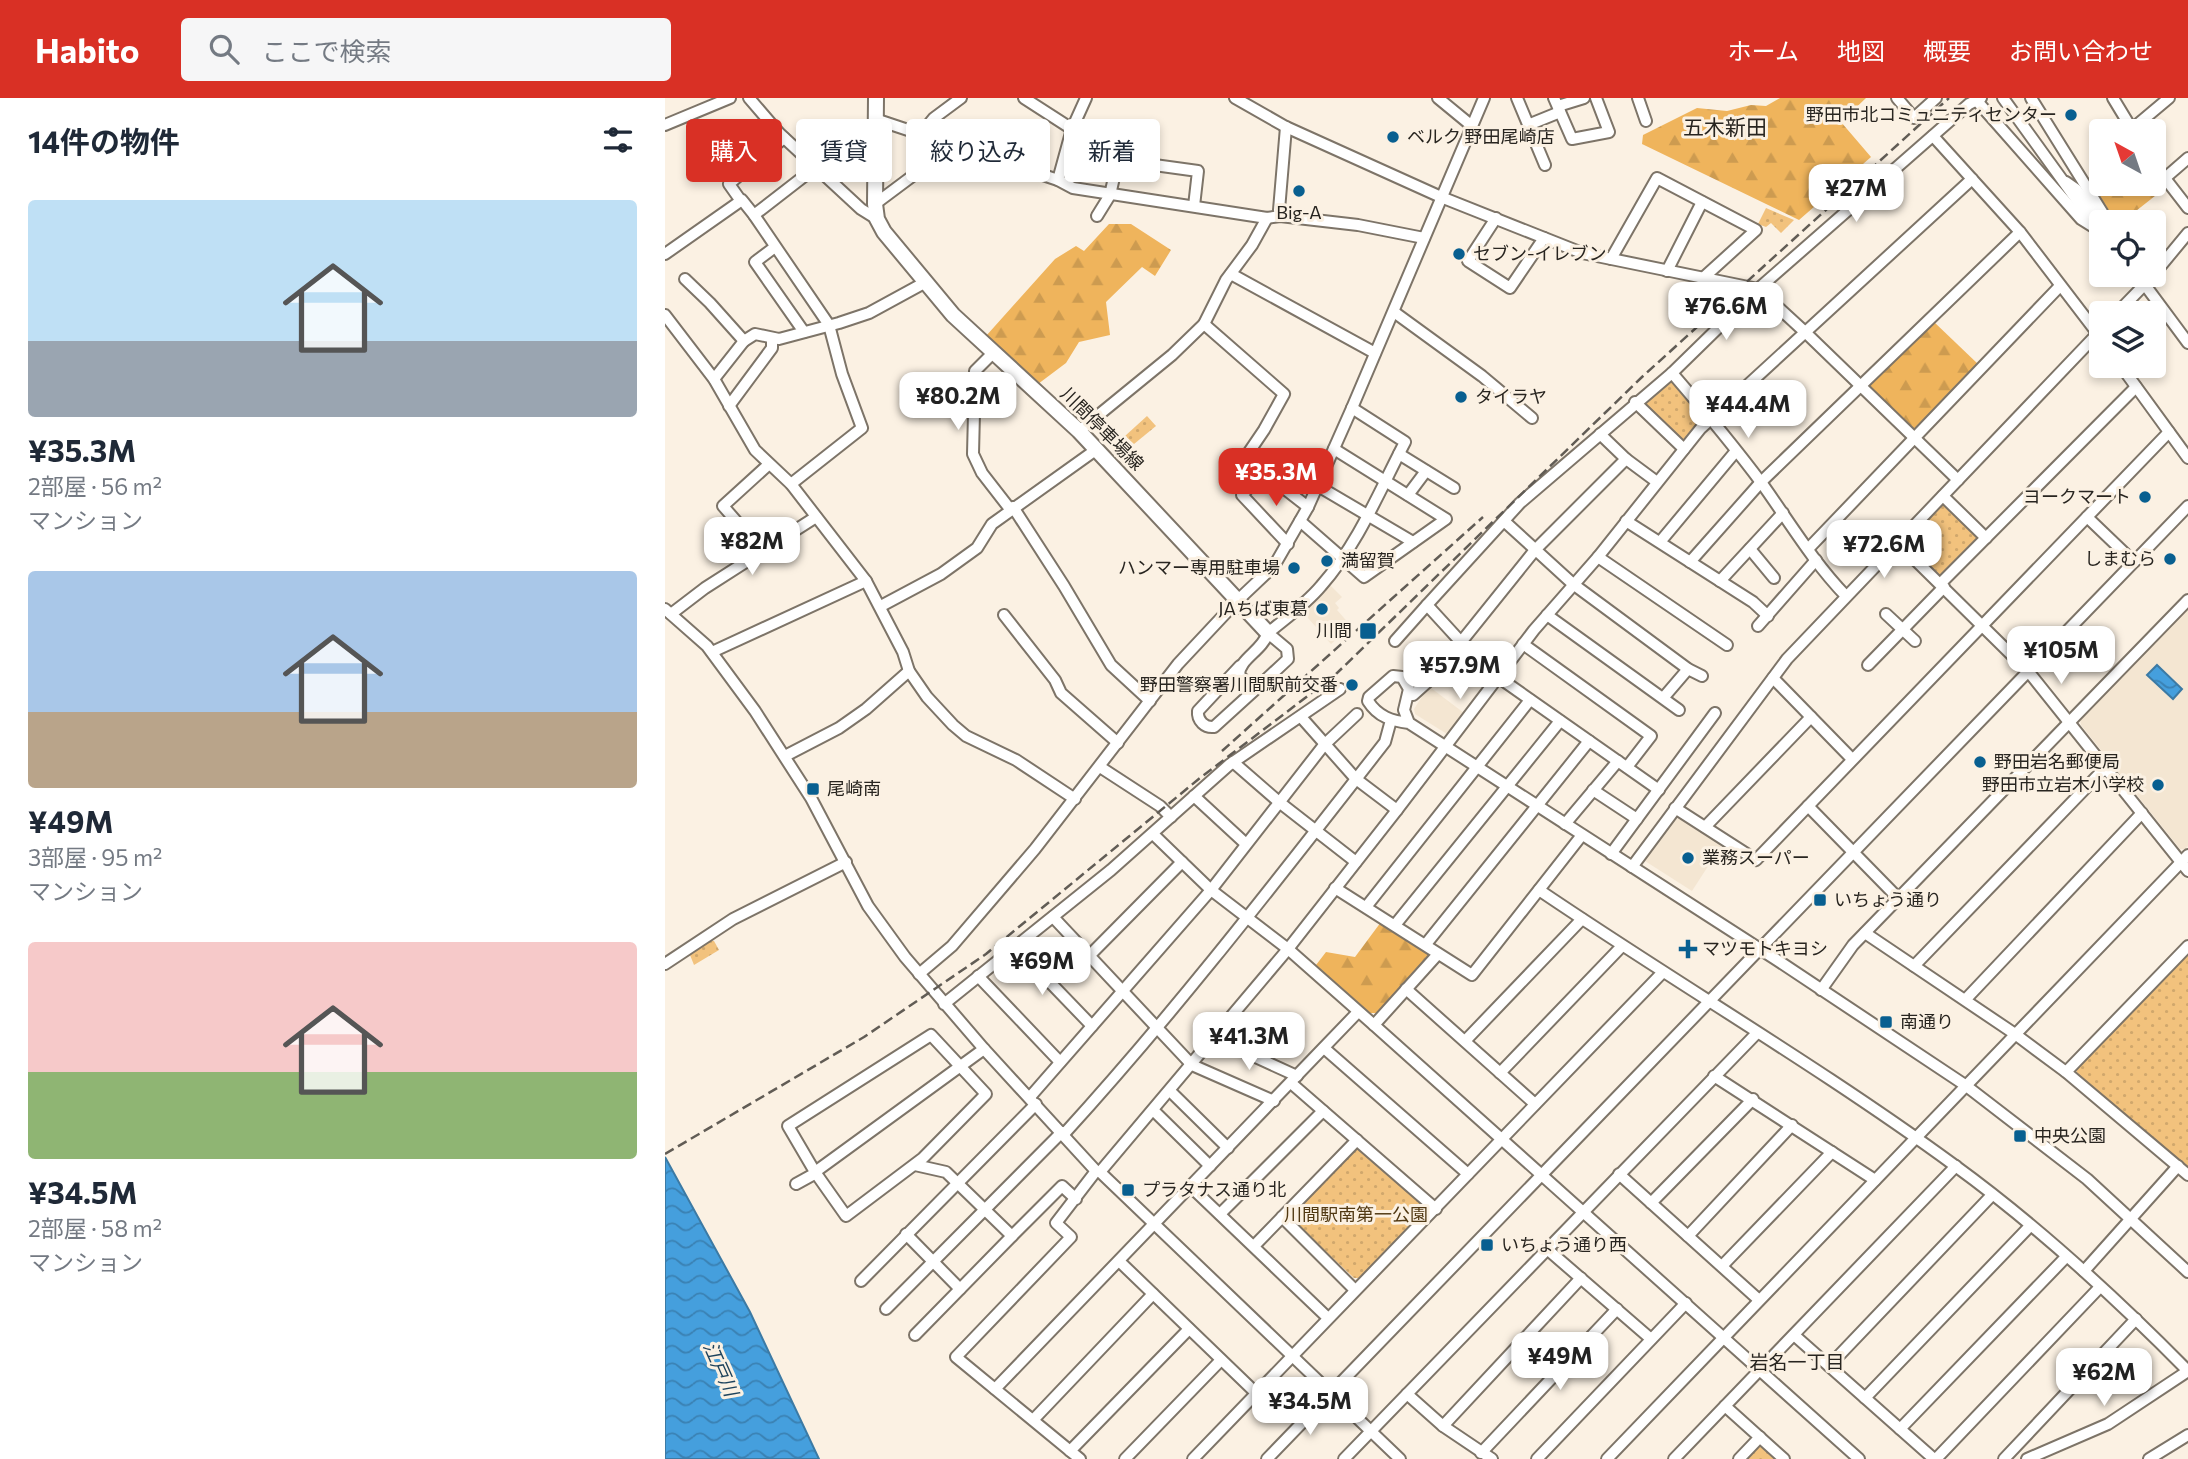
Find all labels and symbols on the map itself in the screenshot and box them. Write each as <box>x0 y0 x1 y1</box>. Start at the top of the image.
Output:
place label: 野田市北コミュニティセンター <box>1806 103 2057 125</box>
marker: 野田市北コミュニティセンター <box>2063 107 2079 123</box>
district label: 五木新田 <box>1683 114 1767 139</box>
north arrow <box>2089 119 2167 196</box>
place label: ベルク 野田尾崎店 <box>1407 125 1554 147</box>
marker: ベルク 野田尾崎店 <box>1385 129 1401 145</box>
pin: ¥27M <box>1815 164 1897 224</box>
marker: Big-A <box>1291 183 1307 199</box>
place label: Big-A <box>1276 201 1322 223</box>
place label: セブン-イレブン <box>1473 242 1607 264</box>
marker: セブン-イレブン <box>1451 246 1467 262</box>
pin: ¥76.6M <box>1669 282 1783 342</box>
pin: ¥80.2M <box>901 372 1015 432</box>
pin: ¥44.4M <box>1691 380 1805 440</box>
street label: 川間停車場線 <box>1057 382 1149 474</box>
place label: タイラヤ <box>1475 385 1547 407</box>
marker: タイラヤ <box>1453 389 1469 405</box>
pin: ¥35.3M <box>1219 448 1333 508</box>
place label: ヨークマート <box>2023 485 2131 507</box>
marker: ヨークマート <box>2137 489 2153 505</box>
pin: ¥82M <box>711 518 793 577</box>
pin: ¥72.6M <box>1827 520 1941 580</box>
place label: しまむら <box>2084 547 2156 569</box>
place label: 満留賀 <box>1341 549 1395 571</box>
marker: しまむら <box>2162 551 2178 567</box>
marker: 満留賀 <box>1319 553 1335 569</box>
place label: ハンマー専用駐車場 <box>1118 556 1280 578</box>
marker: ハンマー専用駐車場 <box>1286 560 1302 576</box>
place label: JAちば東葛 <box>1218 597 1308 619</box>
marker: JAちば東葛 <box>1314 601 1330 617</box>
place label: 川間 <box>1316 619 1352 641</box>
marker: 川間 <box>1358 621 1378 641</box>
pin: ¥105M <box>2012 626 2110 686</box>
pin: ¥57.9M <box>1403 642 1517 701</box>
place label: 野田警察署川間駅前交番 <box>1140 673 1338 695</box>
marker: 野田警察署川間駅前交番 <box>1344 677 1360 693</box>
place label: 野田岩名郵便局 <box>1994 750 2120 772</box>
marker: 野田岩名郵便局 <box>1972 754 1988 770</box>
place label: 野田市立岩木小学校 <box>1982 773 2144 795</box>
place label: 尾崎南 <box>827 777 881 799</box>
marker: 野田市立岩木小学校 <box>2150 777 2166 793</box>
marker: 尾崎南 <box>805 781 821 797</box>
place label: 業務スーパー <box>1702 846 1810 868</box>
marker: 業務スーパー <box>1680 850 1696 866</box>
place label: いちょう通り <box>1834 888 1942 910</box>
marker: いちょう通り <box>1812 892 1828 908</box>
pin: ¥69M <box>1001 937 1083 997</box>
place label: マツモトキヨシ <box>1702 937 1828 959</box>
marker: マツモトキヨシ <box>1680 941 1696 957</box>
place label: 南通り <box>1900 1010 1954 1032</box>
pin: ¥41.3M <box>1192 1012 1306 1072</box>
marker: 南通り <box>1878 1014 1894 1030</box>
place label: 中央公園 <box>2034 1124 2106 1146</box>
marker: 中央公園 <box>2012 1128 2028 1144</box>
place label: プラタナス通り北 <box>1142 1178 1286 1200</box>
marker: プラタナス通り北 <box>1120 1182 1136 1198</box>
park label: 川間駅南第一公園 <box>1284 1203 1428 1225</box>
place label: いちょう通り西 <box>1501 1233 1627 1255</box>
marker: いちょう通り西 <box>1479 1237 1495 1253</box>
pin: ¥49M <box>1519 1332 1601 1392</box>
water label: 江戸川 <box>699 1338 744 1401</box>
pin: ¥62M <box>2063 1348 2145 1408</box>
district label: 岩名一丁目 <box>1749 1350 1845 1373</box>
pin: ¥34.5M <box>1253 1378 1367 1437</box>

